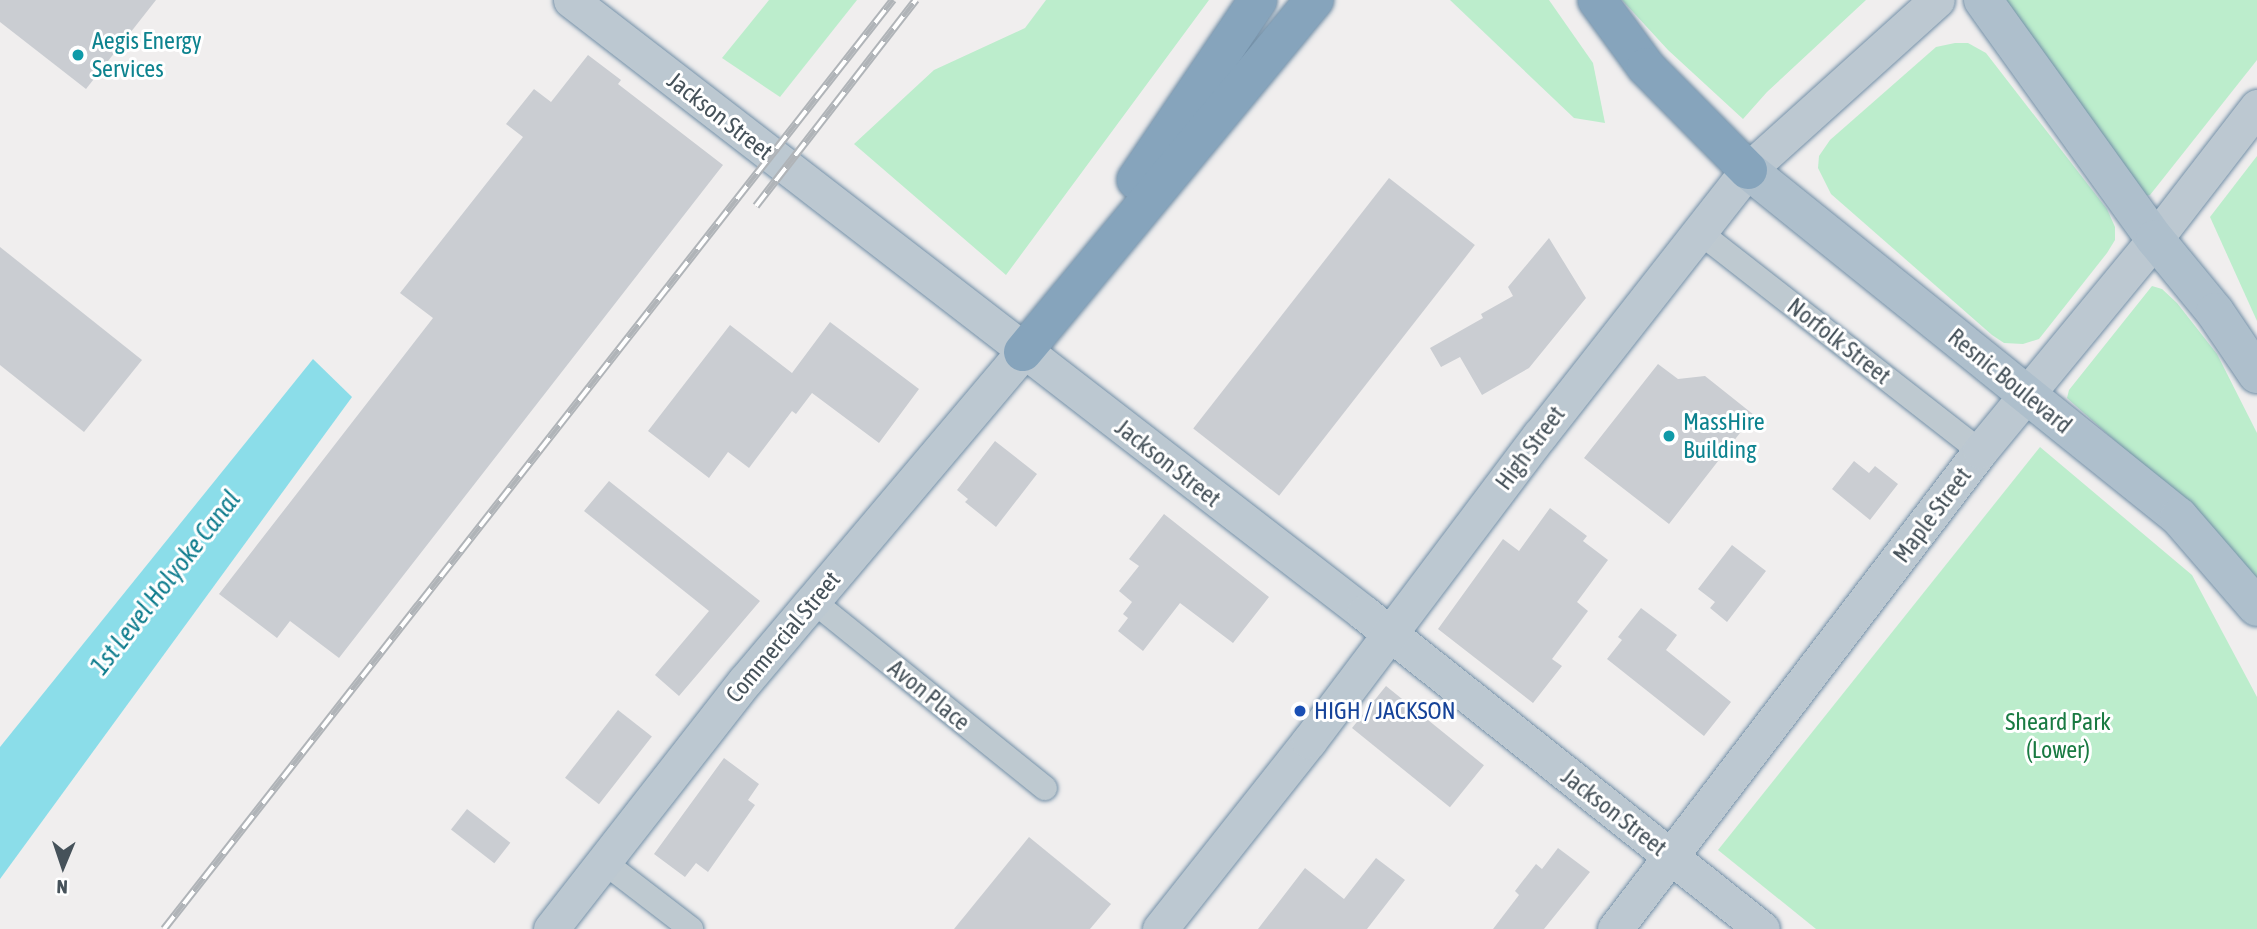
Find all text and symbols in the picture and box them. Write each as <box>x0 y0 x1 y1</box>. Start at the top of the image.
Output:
place label: Aegis Energy Services <box>92 27 202 83</box>
marker: Aegis Energy Services <box>70 47 86 63</box>
street label: Jackson Street <box>662 66 778 166</box>
street label: Norfolk Street <box>1782 292 1896 390</box>
street label: Resnic Boulevard <box>1942 322 2078 440</box>
street label: High Street <box>1489 400 1571 496</box>
place label: MassHire Building <box>1683 408 1765 464</box>
street label: Jackson Street <box>1110 413 1226 513</box>
marker: MassHire Building <box>1661 428 1677 444</box>
street label: Maple Street <box>1887 462 1977 568</box>
water label: 1st Level Holyoke Canal <box>84 485 248 681</box>
street label: Commercial Street <box>720 566 846 708</box>
street label: Avon Place <box>882 653 976 737</box>
place label: HIGH / JACKSON <box>1314 697 1456 725</box>
marker: HIGH / JACKSON <box>1292 703 1308 719</box>
park label: Sheard Park (Lower) <box>2005 708 2111 764</box>
street label: Jackson Street <box>1556 762 1672 862</box>
north arrow <box>28 831 98 901</box>
text: N <box>56 876 68 898</box>

